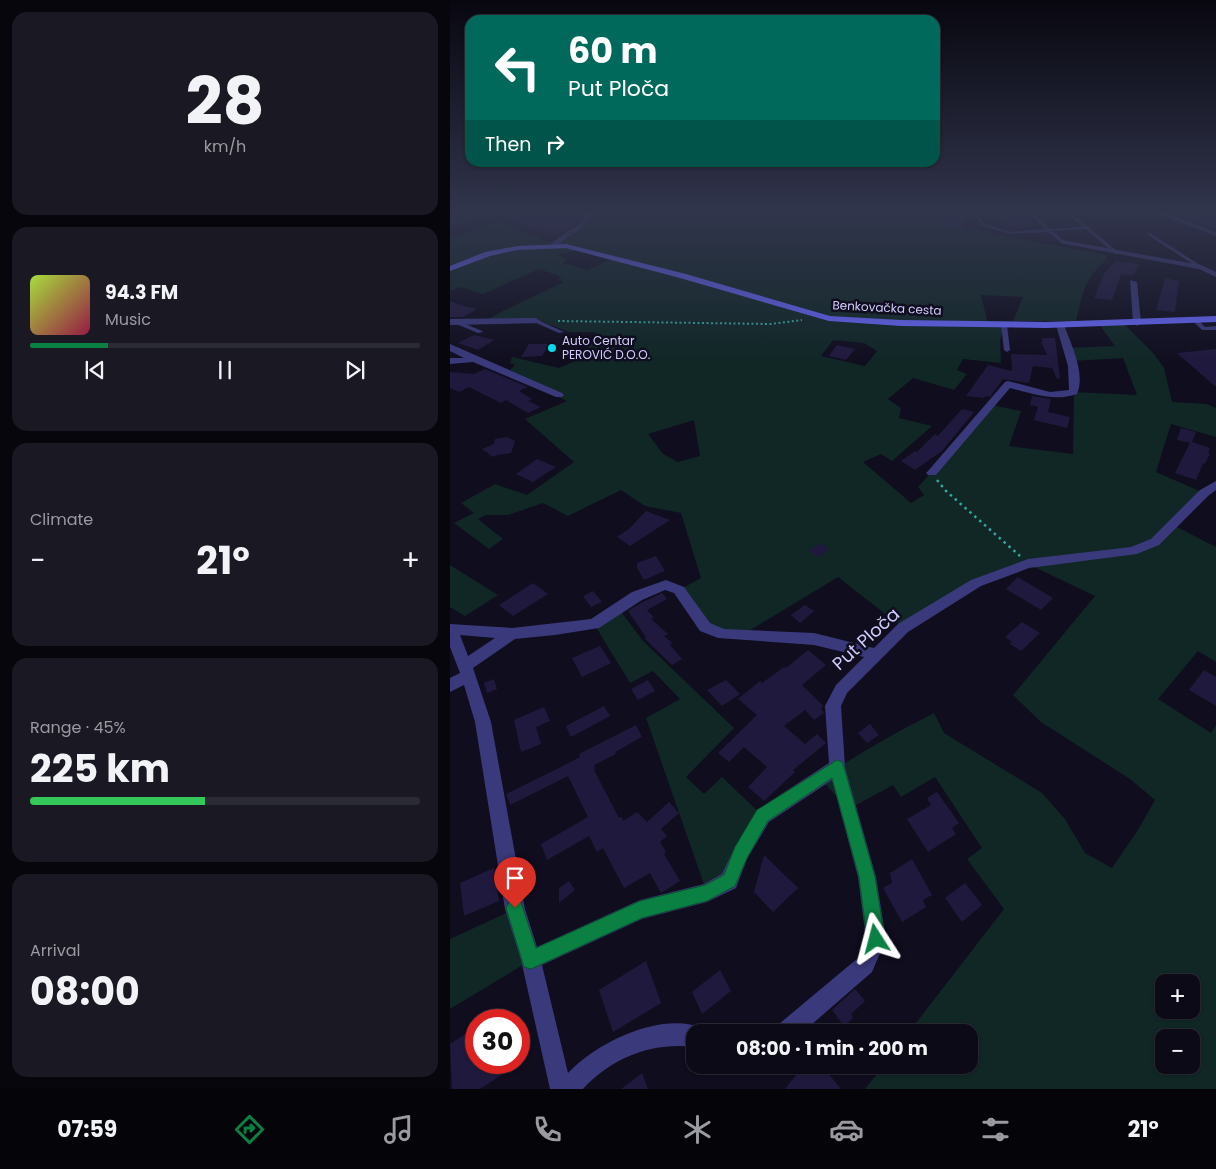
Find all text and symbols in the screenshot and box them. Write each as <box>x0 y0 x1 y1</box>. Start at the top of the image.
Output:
text: 60 m <box>568 26 658 75</box>
icon: left <box>485 35 550 100</box>
text: 28 <box>185 56 265 147</box>
text: Put Ploča <box>568 73 669 104</box>
icon: right <box>541 130 569 158</box>
text: Then <box>485 131 531 158</box>
text: km/h <box>204 135 246 158</box>
text: 94.3 FM <box>105 279 178 306</box>
street label: Benkovačka cesta <box>832 296 942 319</box>
text: Music <box>105 308 151 331</box>
place label: Auto Centar PEROVIĆ D.O.O. <box>562 332 650 363</box>
marker: Auto Centar PEROVIĆ D.O.O. <box>546 342 558 354</box>
icon: previous <box>81 356 109 384</box>
icon: pause <box>211 356 239 384</box>
icon: next <box>341 356 369 384</box>
text: Climate <box>30 508 93 531</box>
text: 21° <box>196 534 250 587</box>
text: − <box>30 541 45 580</box>
text: + <box>401 541 420 580</box>
street label: Put Ploča <box>827 602 905 676</box>
text: Range · 45% <box>30 716 126 739</box>
text: 225 km <box>30 742 170 795</box>
pin <box>494 857 536 908</box>
icon: arrive <box>501 864 529 892</box>
position arrow <box>849 912 901 964</box>
text: Arrival <box>30 939 80 962</box>
text: 08:00 <box>30 965 140 1018</box>
map controls <box>1155 974 1200 1074</box>
button: + <box>1155 974 1200 1019</box>
speed limit sign: 30 <box>465 1009 530 1074</box>
button: − <box>1155 1029 1200 1074</box>
text: 08:00 · 1 min · 200 m <box>736 1035 928 1062</box>
icon: directions <box>232 1112 267 1147</box>
icon: music <box>381 1112 416 1147</box>
icon: phone <box>530 1112 565 1147</box>
icon: climate <box>680 1112 715 1147</box>
icon: car <box>829 1112 864 1147</box>
icon: filters <box>978 1112 1013 1147</box>
text: 07:59 <box>57 1114 117 1145</box>
text: 21° <box>1128 1114 1159 1145</box>

